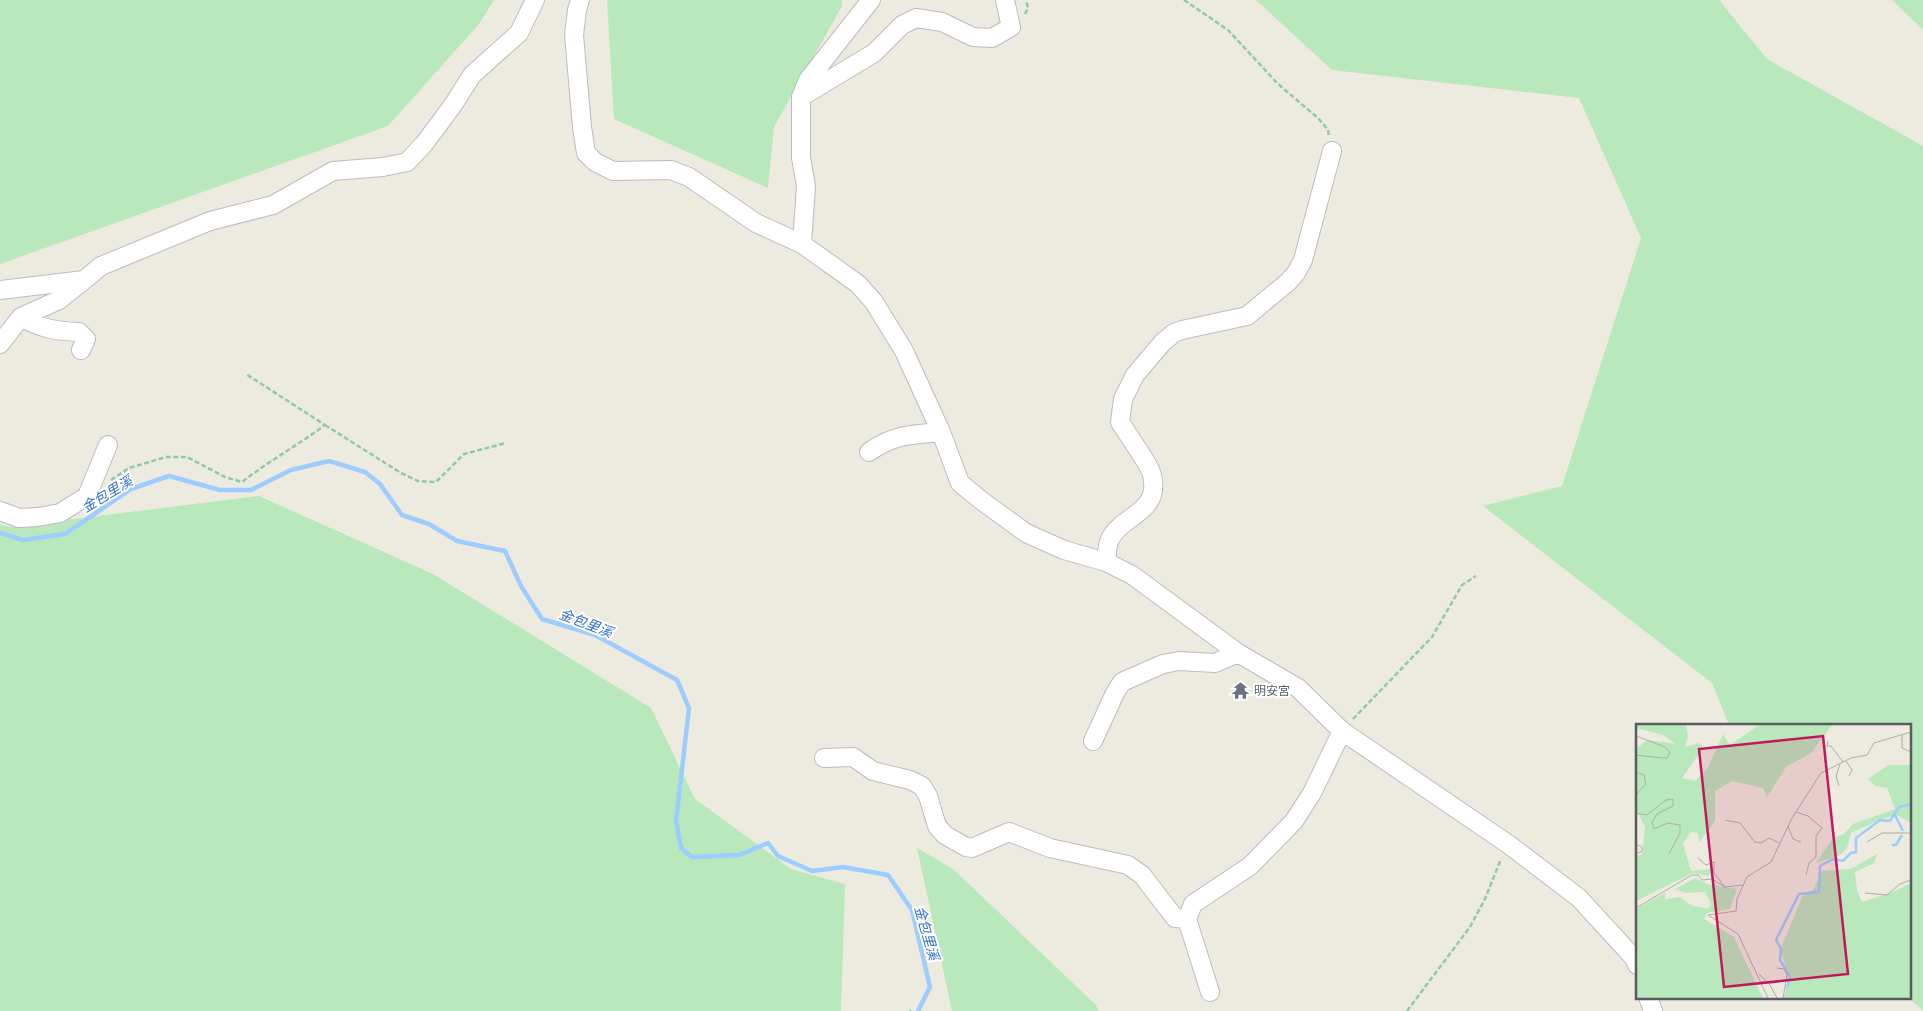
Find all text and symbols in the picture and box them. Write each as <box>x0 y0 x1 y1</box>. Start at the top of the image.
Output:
water label: 金包里溪 <box>79 472 137 516</box>
water label: 金包里溪 <box>557 605 617 642</box>
temple icon: 明安宮 <box>1230 681 1250 701</box>
place label: 明安宮 <box>1254 684 1290 698</box>
inset map <box>1636 724 1910 998</box>
water label: 金包里溪 <box>911 904 943 964</box>

